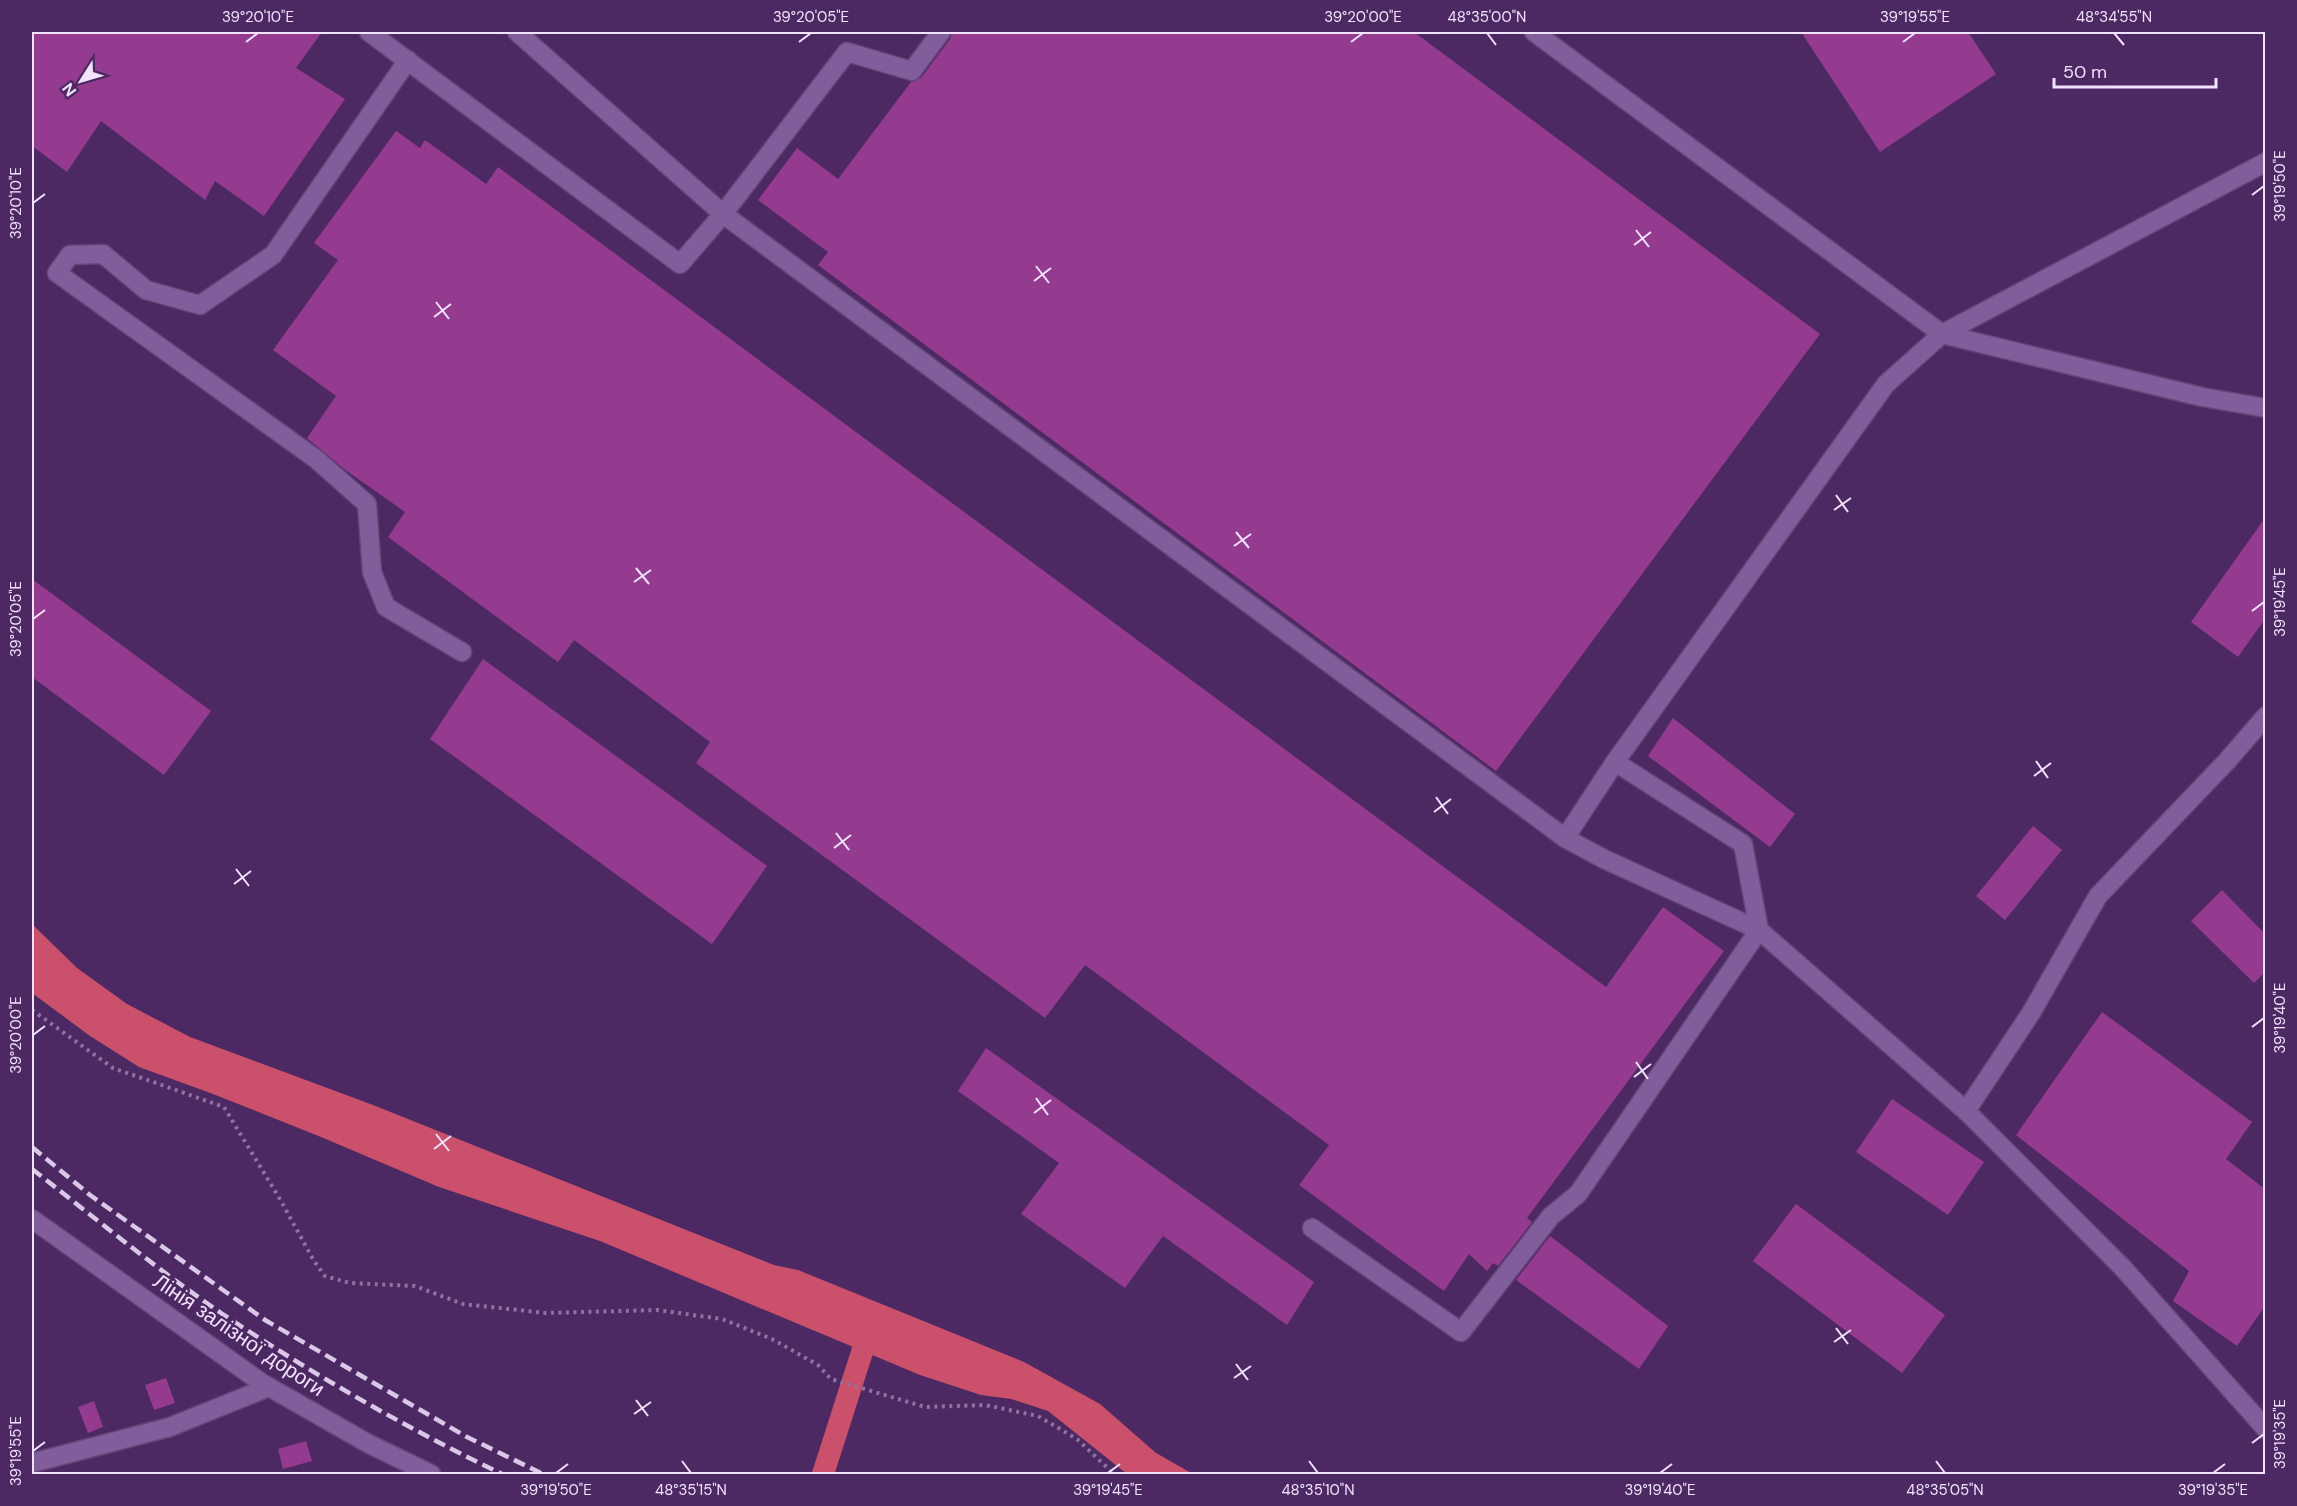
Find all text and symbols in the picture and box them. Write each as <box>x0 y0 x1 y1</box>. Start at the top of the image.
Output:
text: 39°20'10"E <box>222 7 294 27</box>
text: 39°20'05"E <box>773 7 849 27</box>
text: 39°20'00"E <box>1324 7 1402 27</box>
text: 48°35'00"N <box>1448 7 1526 27</box>
text: 39°19'55"E <box>1880 7 1950 27</box>
text: 48°34'55"N <box>2076 7 2152 27</box>
north arrow <box>51 51 111 111</box>
scale bar <box>2054 51 2216 89</box>
text: 50 m <box>2063 60 2107 84</box>
text: N <box>58 79 81 101</box>
text: 39°19'50"E <box>2270 150 2290 222</box>
text: 39°20'10"E <box>6 167 26 239</box>
text: 39°19'45"E <box>2270 567 2290 637</box>
text: 39°20'05"E <box>6 581 26 657</box>
text: 39°19'40"E <box>2270 983 2290 1053</box>
text: 39°20'00"E <box>6 996 26 1074</box>
street label: Лінія залізної дороги <box>148 1267 330 1403</box>
text: 39°19'35"E <box>2270 1399 2290 1469</box>
text: 39°19'55"E <box>6 1416 26 1486</box>
text: 39°19'50"E <box>520 1480 592 1500</box>
text: 48°35'15"N <box>655 1480 727 1500</box>
text: 39°19'45"E <box>1073 1480 1143 1500</box>
text: 48°35'10"N <box>1281 1480 1355 1500</box>
text: 39°19'40"E <box>1625 1480 1695 1500</box>
text: 48°35'05"N <box>1906 1480 1984 1500</box>
text: 39°19'35"E <box>2178 1480 2248 1500</box>

